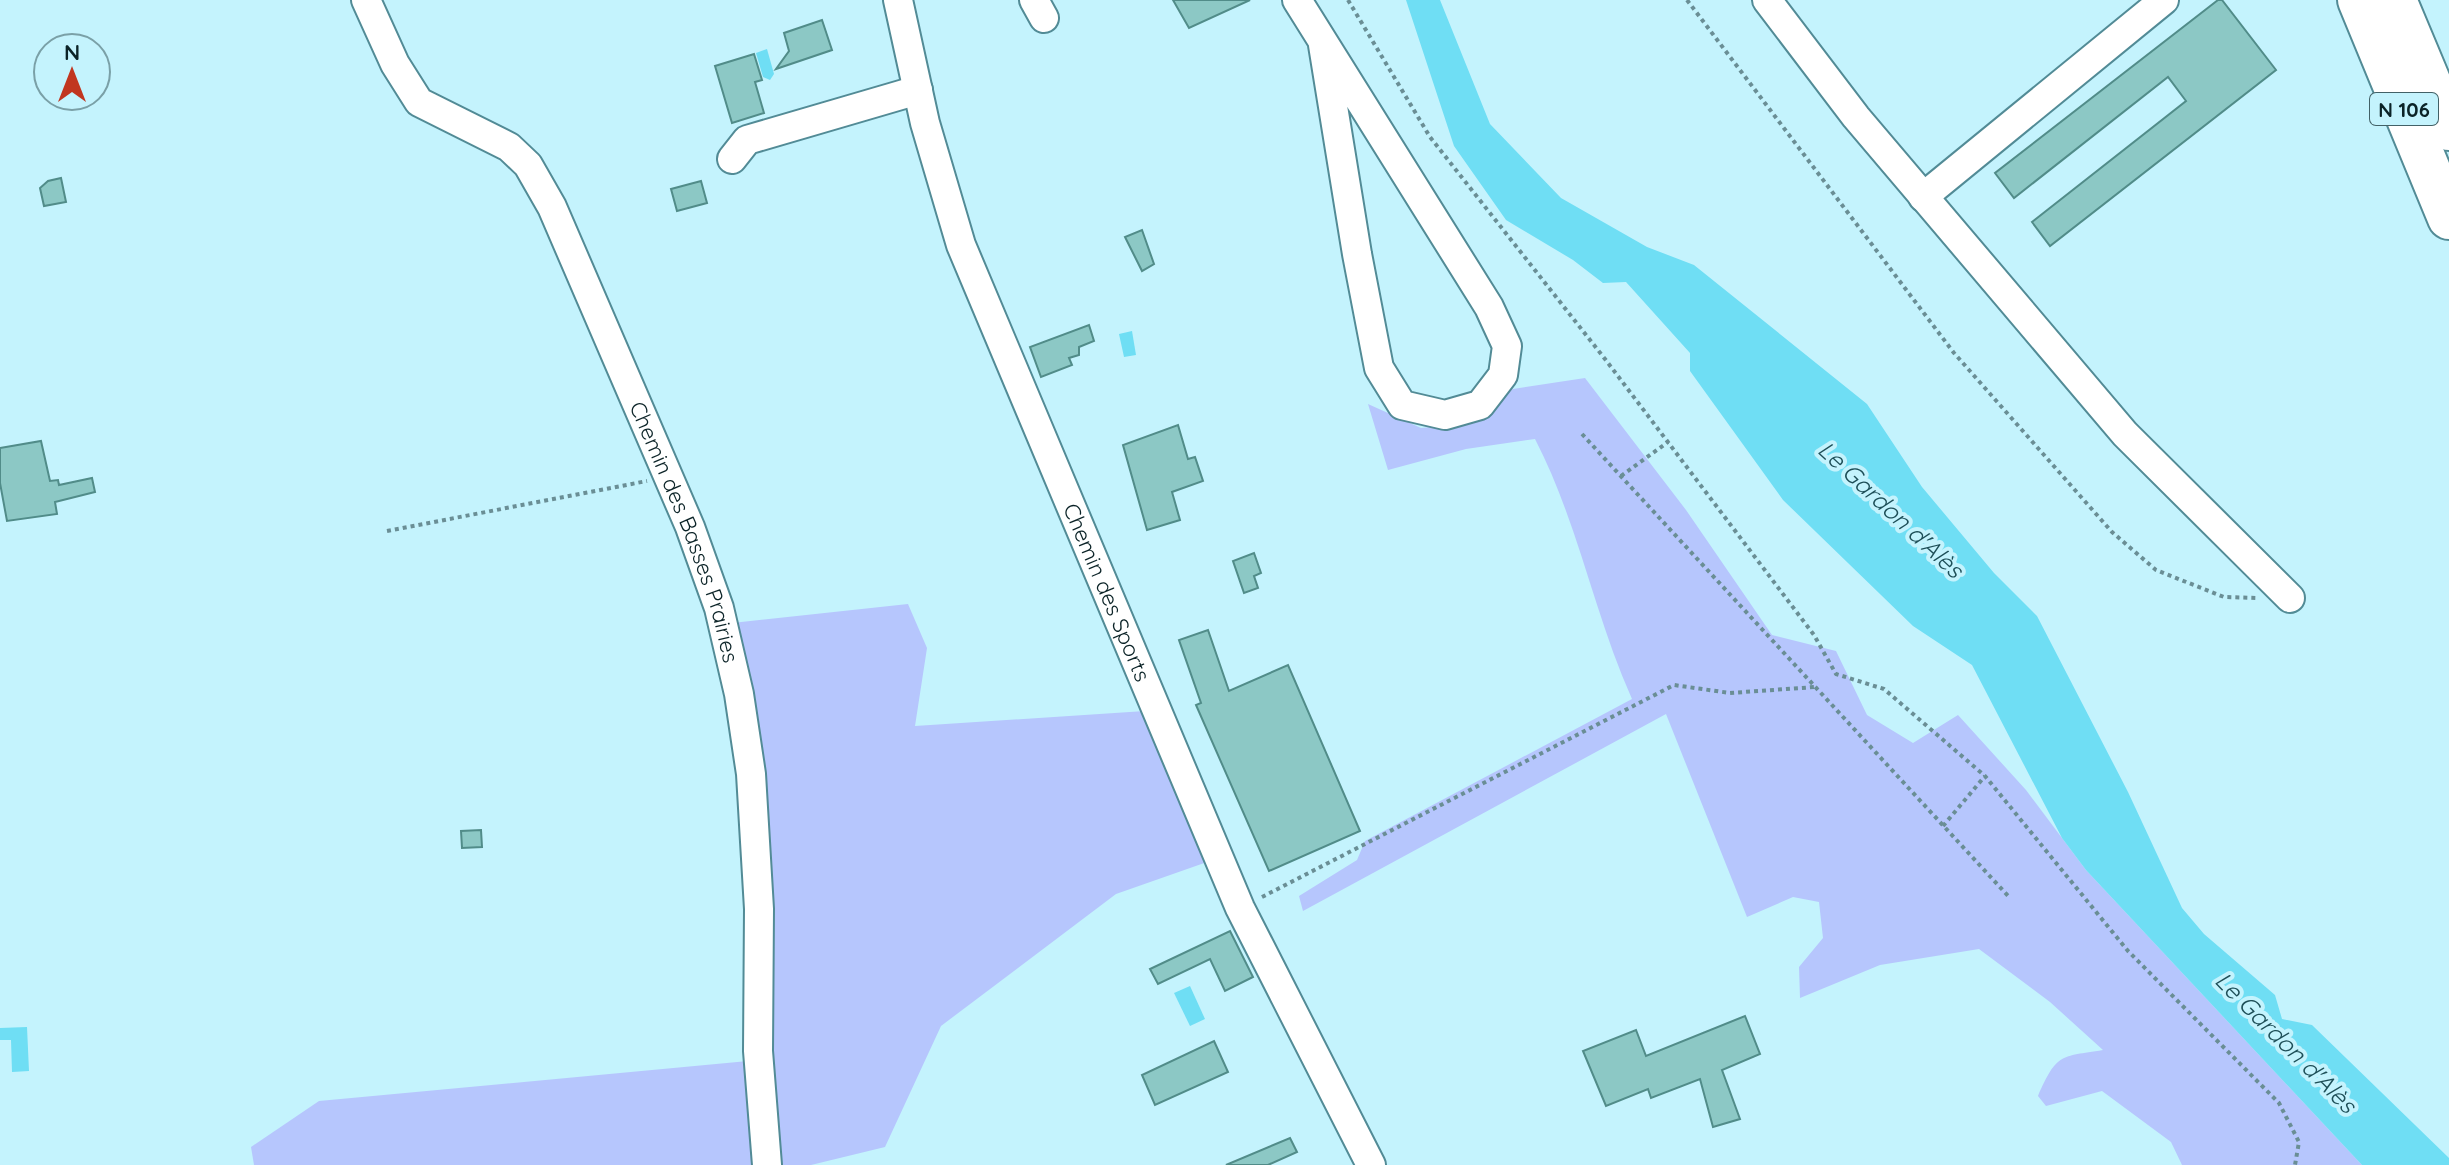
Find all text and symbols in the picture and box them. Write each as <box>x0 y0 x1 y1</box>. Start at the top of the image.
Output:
north arrow <box>32 32 112 112</box>
text: N <box>64 38 80 66</box>
road number: N 106 <box>2370 93 2438 125</box>
street label: Chemin des Basses Prairies <box>623 397 745 666</box>
water label: Le Gardon d'Alès <box>1812 434 1971 585</box>
street label: Chemin des Sports <box>1057 499 1157 686</box>
water label: Le Gardon d'Alès <box>2209 965 2364 1120</box>

